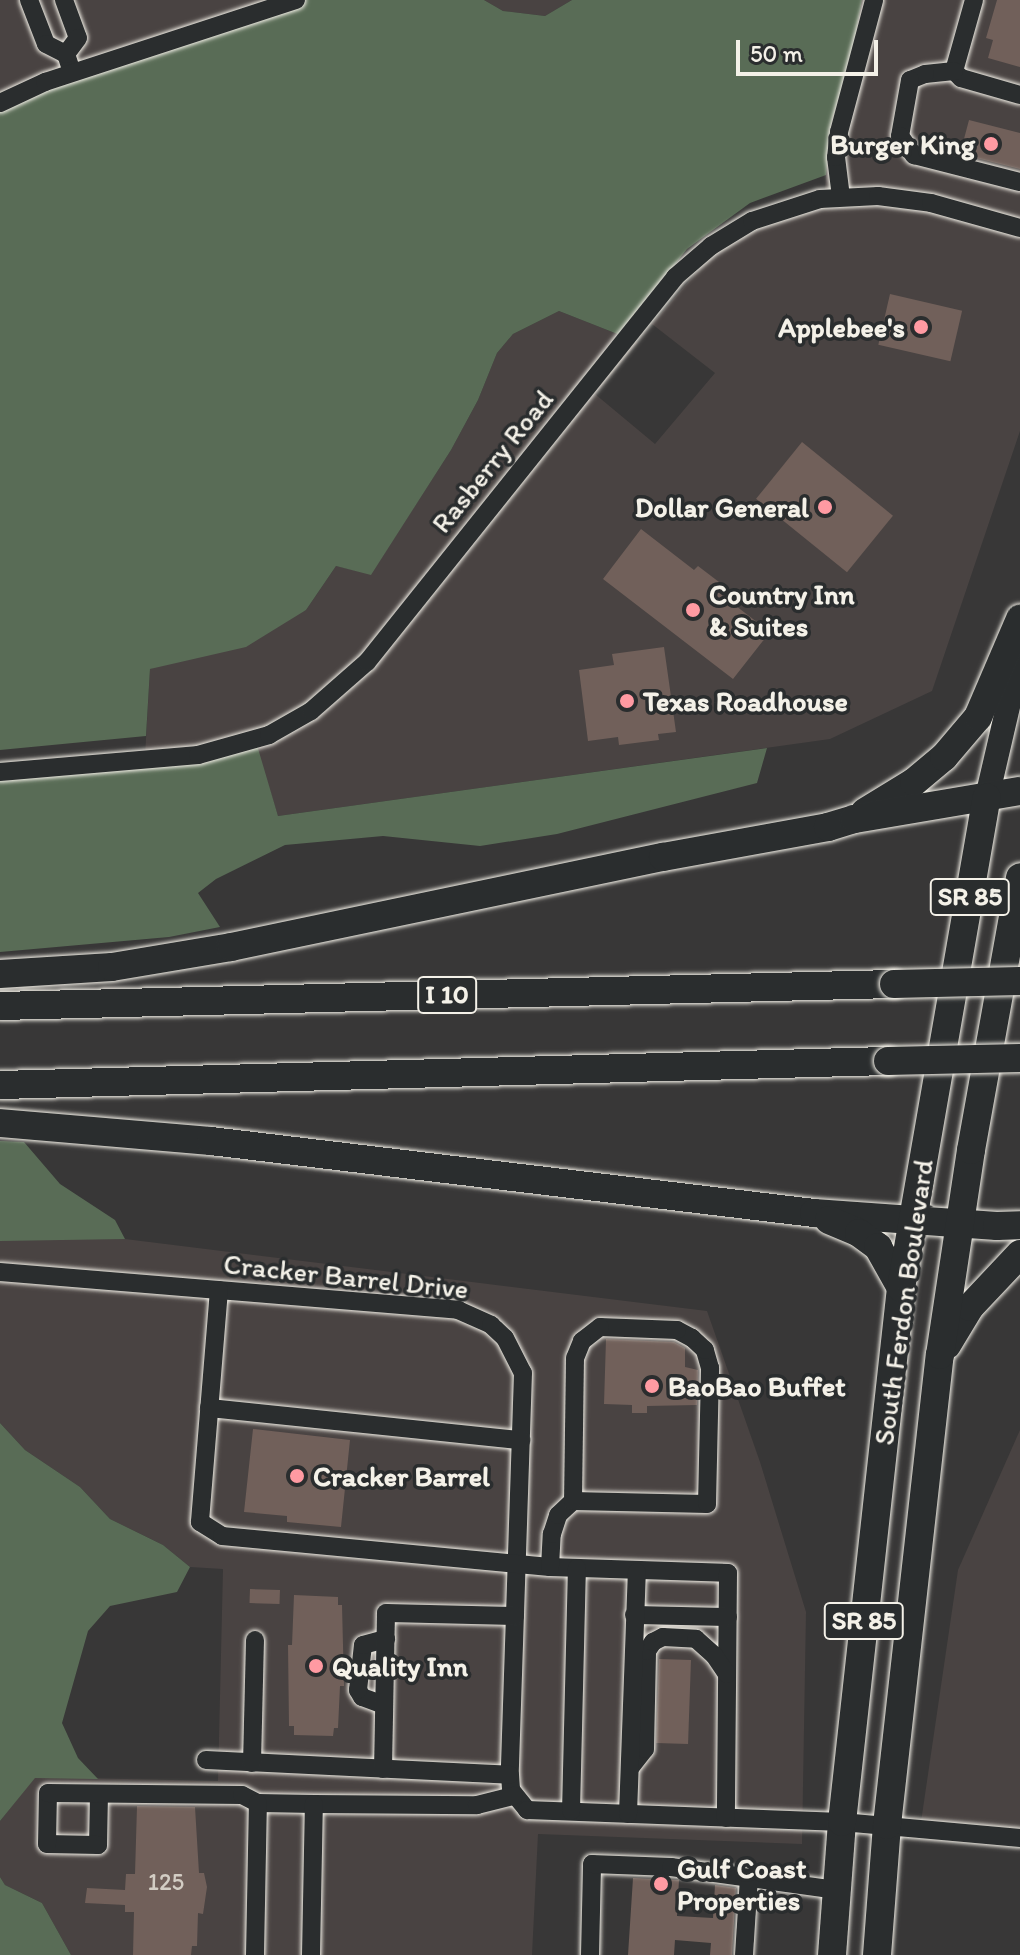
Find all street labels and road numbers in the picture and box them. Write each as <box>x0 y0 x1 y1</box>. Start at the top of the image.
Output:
street label: Rasberry Road <box>424 383 560 539</box>
road number: SR 85 <box>928 875 1012 919</box>
road number: I 10 <box>417 973 477 1017</box>
street label: South Ferdon Boulevard <box>866 1157 940 1447</box>
street label: Cracker Barrel Drive <box>222 1246 470 1306</box>
road number: SR 85 <box>822 1599 906 1643</box>

